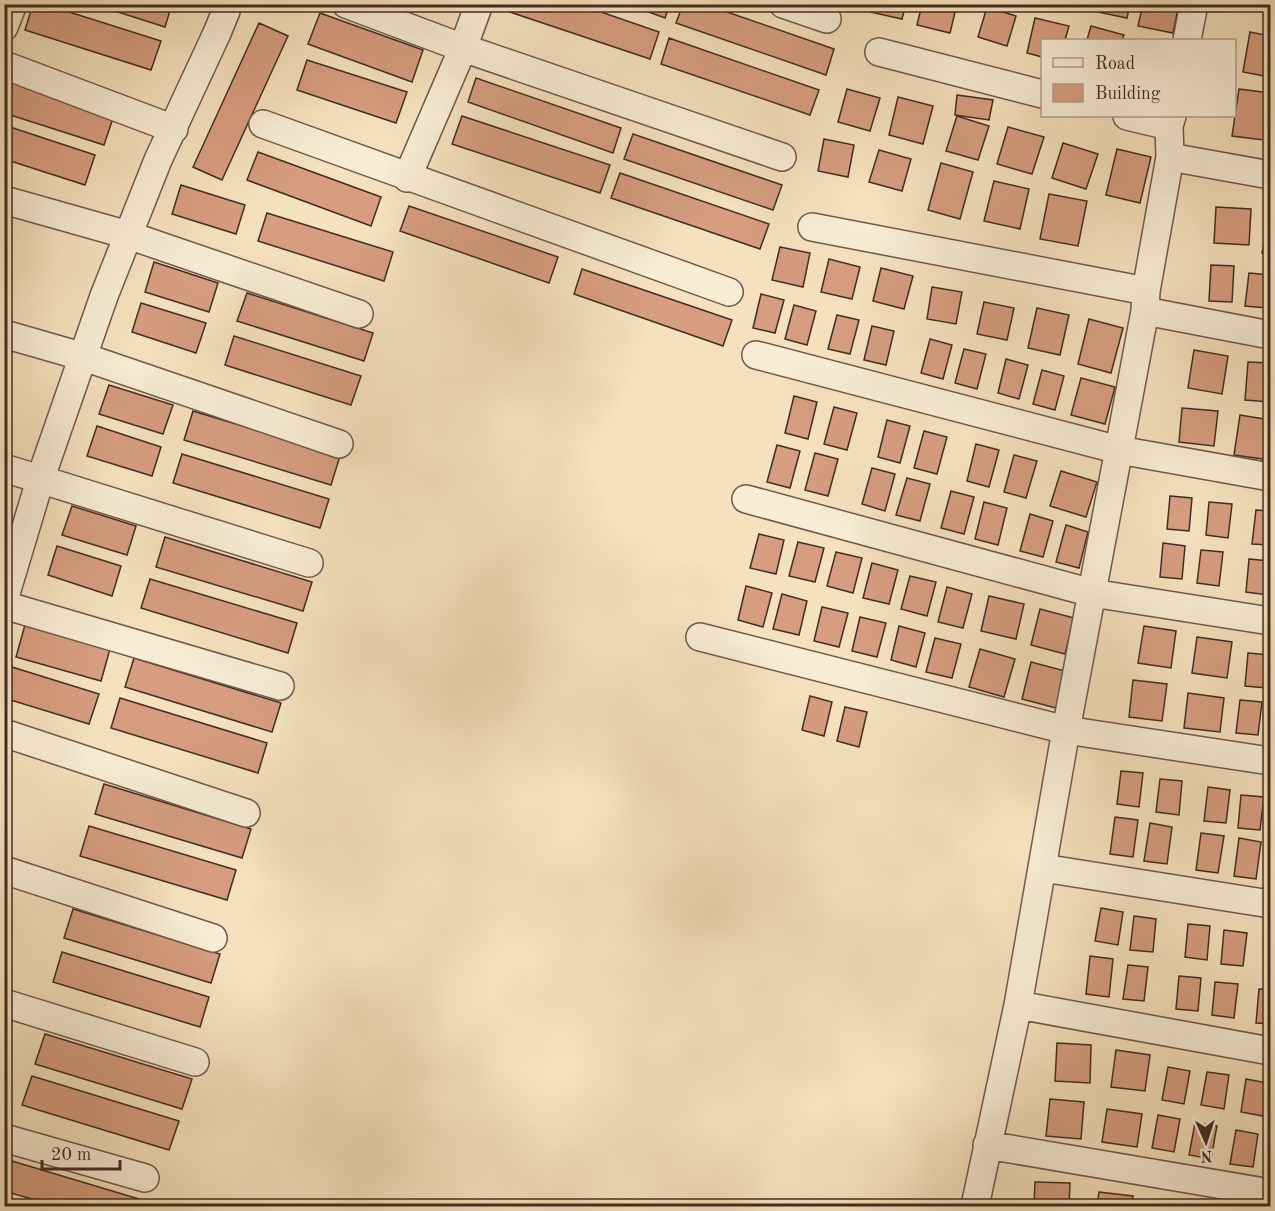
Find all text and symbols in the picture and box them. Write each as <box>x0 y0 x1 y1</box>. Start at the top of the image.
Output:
legend <box>1041 39 1236 117</box>
text: Road <box>1095 55 1135 73</box>
text: Building <box>1095 85 1161 103</box>
north arrow <box>1176 1112 1236 1172</box>
scale bar <box>42 1133 120 1171</box>
text: 20 m <box>51 1146 91 1164</box>
text: N <box>1199 1147 1213 1163</box>

